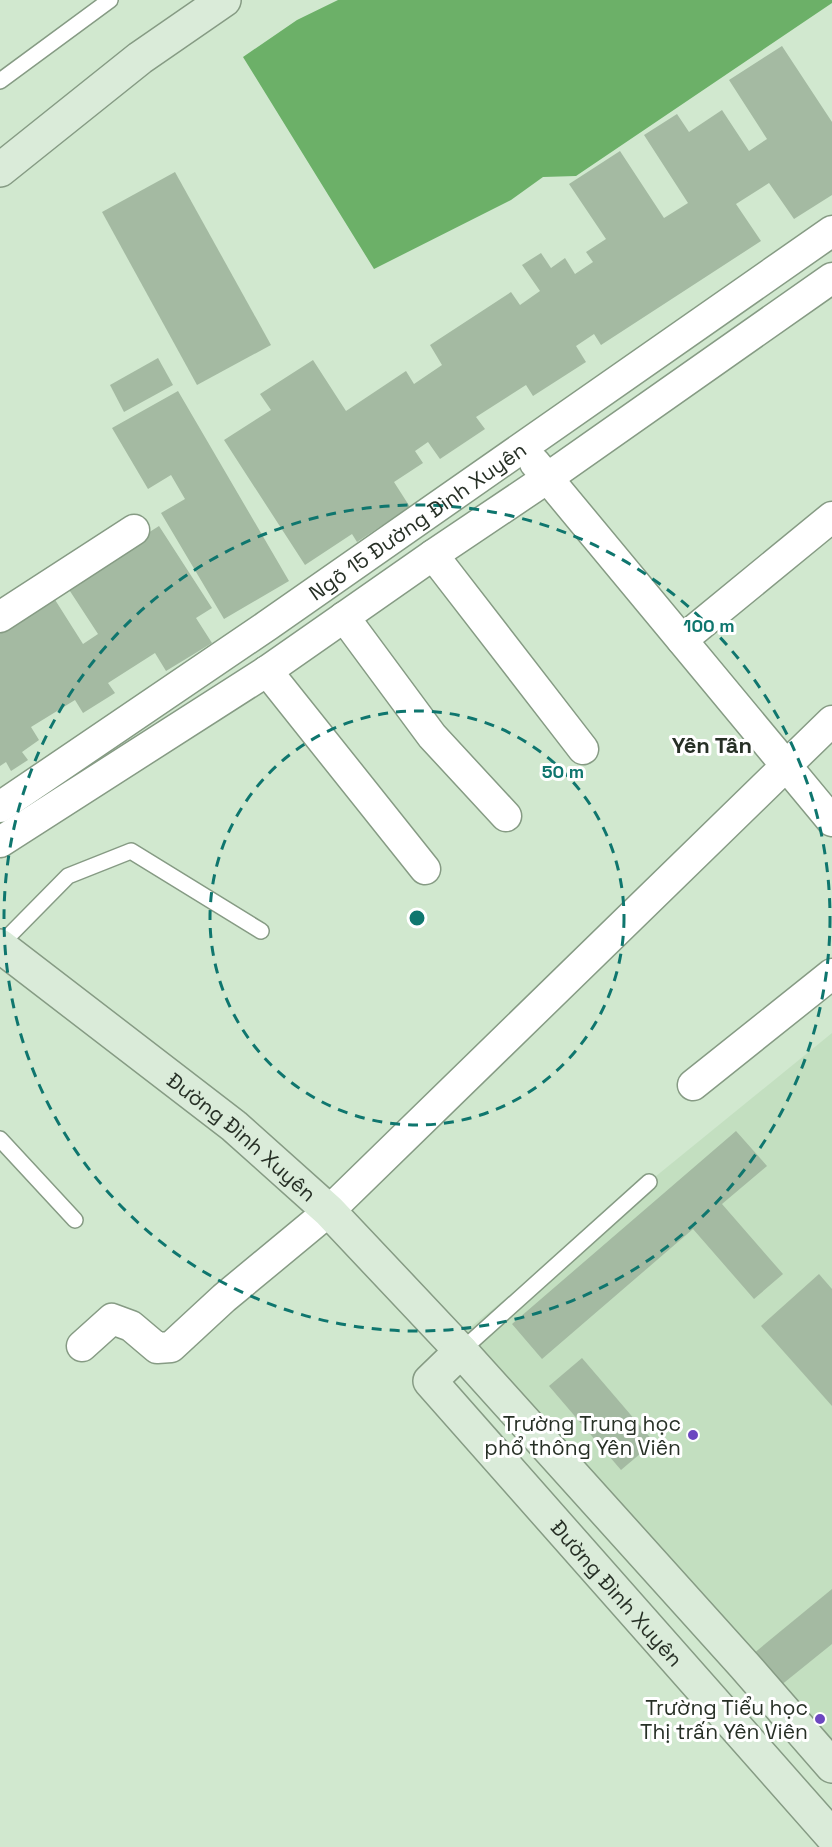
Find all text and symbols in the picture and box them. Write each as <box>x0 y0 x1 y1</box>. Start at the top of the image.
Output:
street label: Ngõ 15 Đường Đình Xuyên <box>303 435 531 606</box>
text: 100 m <box>683 614 735 637</box>
district label: Yên Tân <box>672 731 752 759</box>
text: 50 m <box>542 760 584 783</box>
centre of rings <box>407 908 427 928</box>
street label: Đường Đình Xuyên <box>162 1066 322 1207</box>
place label: Trường Trung học phổ thông Yên Viên <box>484 1410 681 1461</box>
marker: Trường Trung học phổ thông Yên Viên <box>686 1428 700 1442</box>
street label: Đường Đình Xuyên <box>545 1514 689 1672</box>
place label: Trường Tiểu học Thị trấn Yên Viên <box>640 1694 808 1745</box>
marker: Trường Tiểu học Thị trấn Yên Viên <box>813 1712 827 1726</box>

